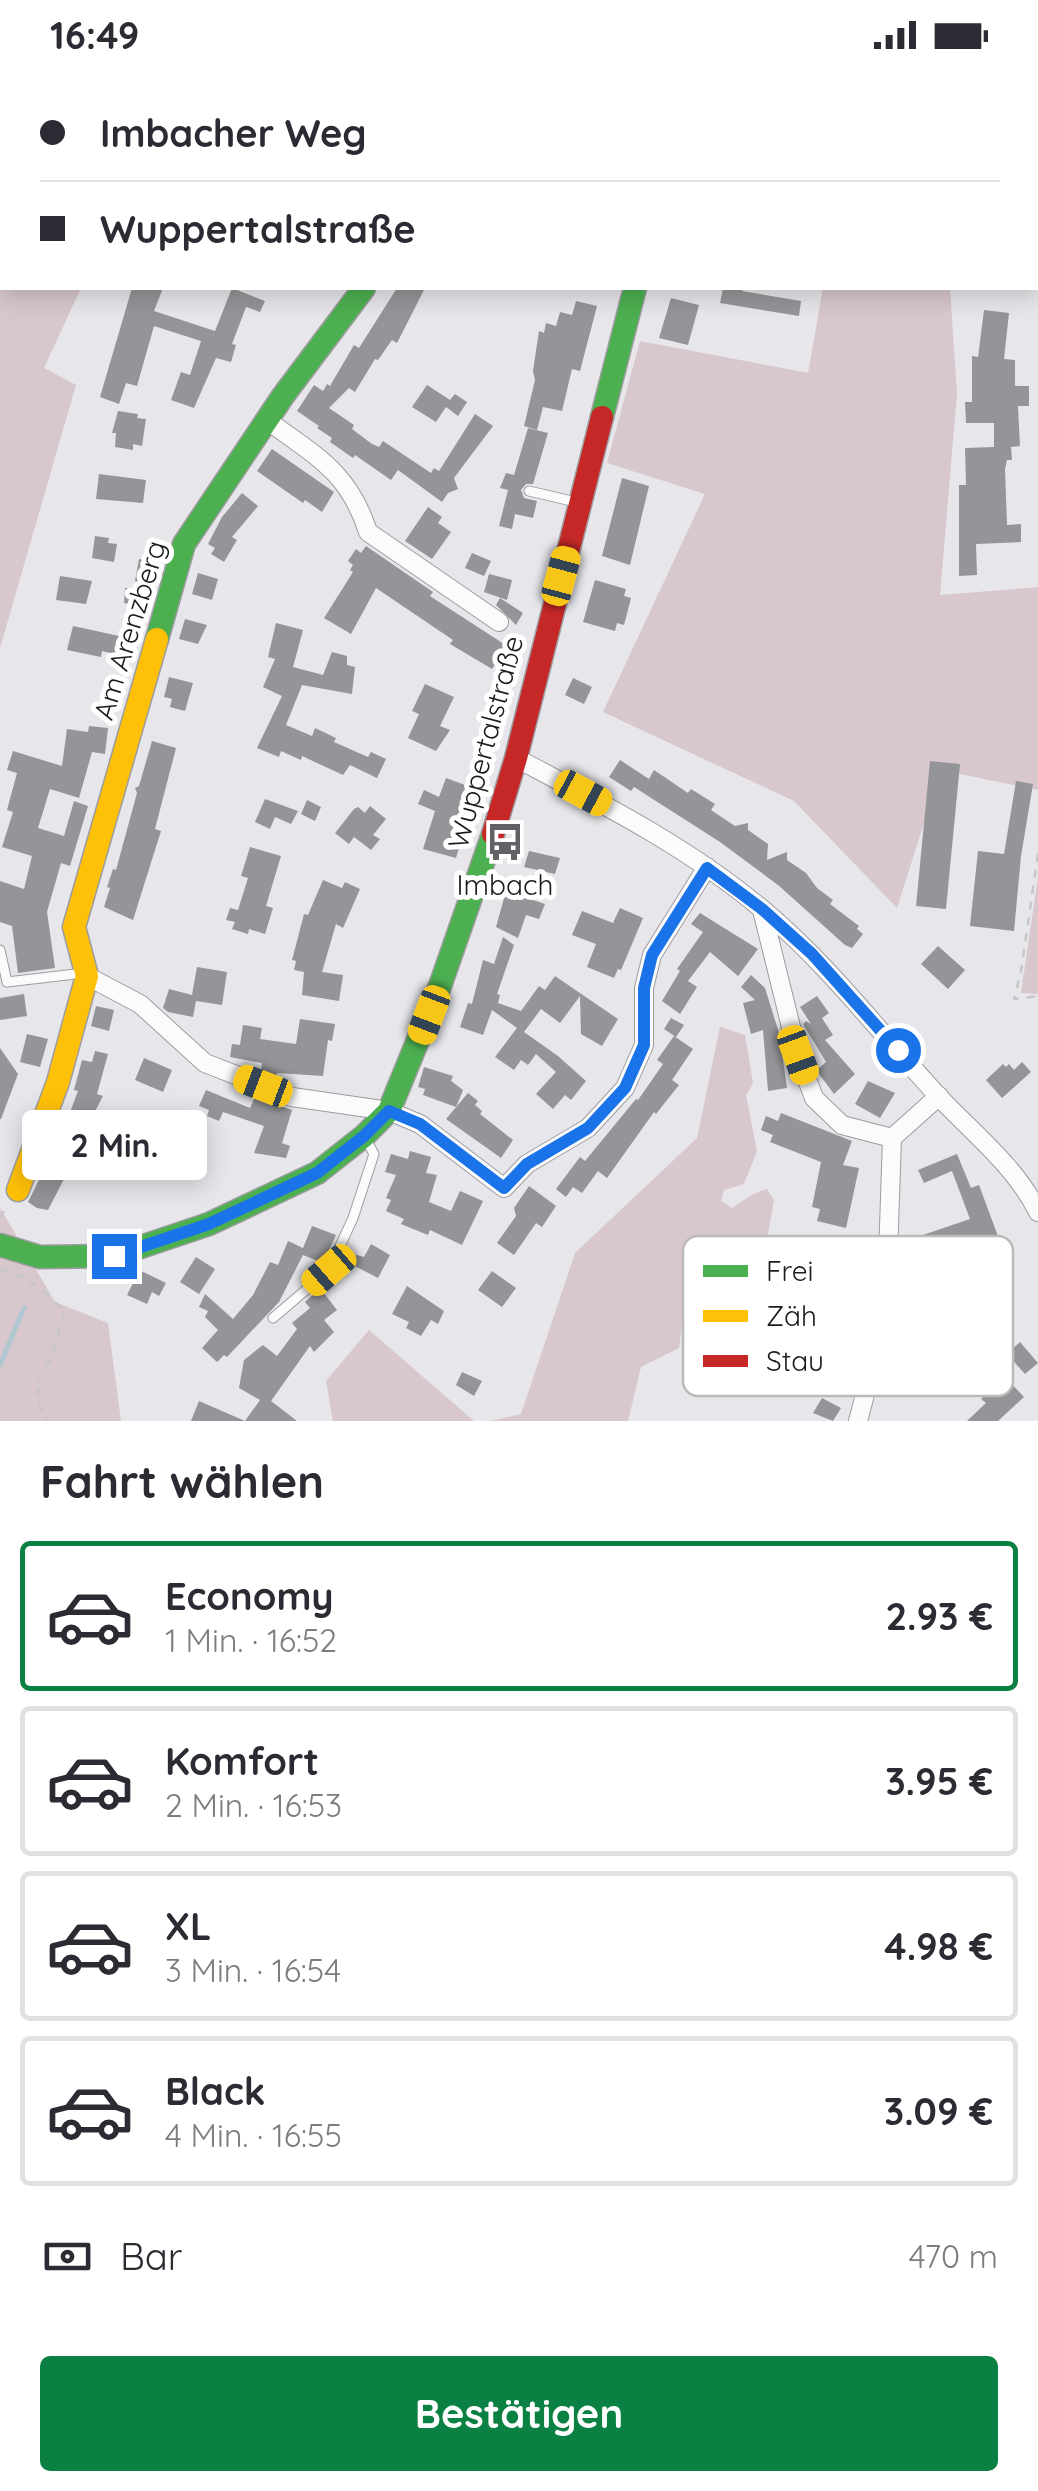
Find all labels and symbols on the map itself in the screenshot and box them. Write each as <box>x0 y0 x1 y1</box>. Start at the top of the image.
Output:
street label: Am Arenzberg <box>85 536 173 724</box>
car <box>539 543 583 609</box>
street label: Wuppertalstraße <box>440 632 530 852</box>
car <box>549 766 617 820</box>
bus stop icon: Imbach <box>484 821 526 863</box>
place label: Imbach <box>457 867 553 902</box>
car <box>404 982 454 1048</box>
car <box>774 1022 822 1088</box>
route start <box>876 1028 921 1073</box>
car <box>230 1061 296 1111</box>
callout: 2 Min. <box>22 1111 206 1181</box>
route end <box>92 1234 137 1279</box>
legend <box>683 1236 1013 1396</box>
car <box>297 1239 361 1301</box>
text: Frei <box>766 1253 814 1288</box>
text: Zäh <box>766 1298 817 1333</box>
text: Stau <box>766 1343 824 1378</box>

